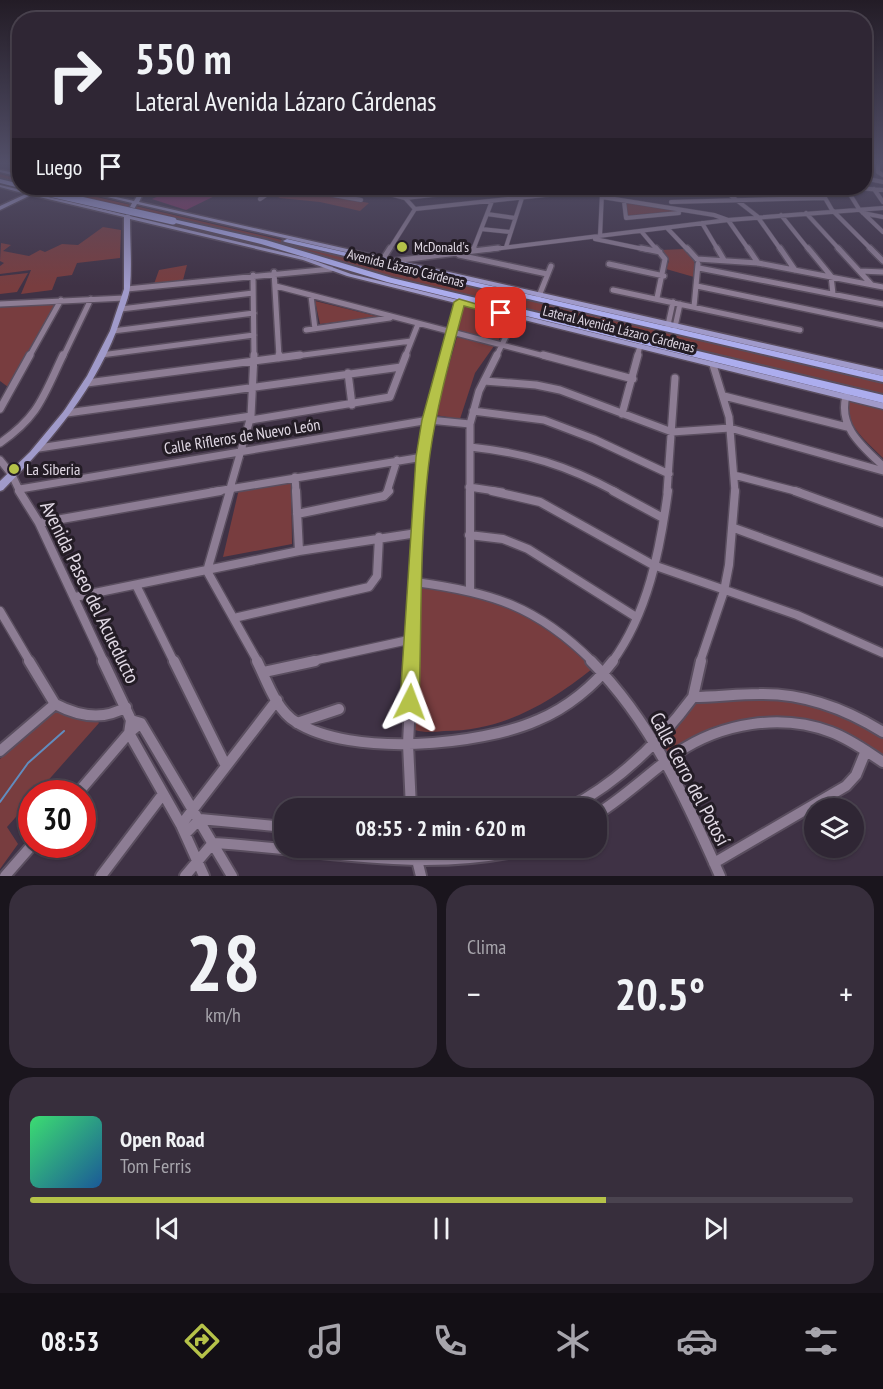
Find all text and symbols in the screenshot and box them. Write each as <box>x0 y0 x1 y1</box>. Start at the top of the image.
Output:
text: 550 m <box>135 31 232 86</box>
icon: right <box>36 36 114 114</box>
text: Lateral Avenida Lázaro Cárdenas <box>135 84 436 118</box>
icon: arrive <box>94 150 127 183</box>
text: Luego <box>36 153 82 181</box>
place label: McDonald's <box>414 238 469 256</box>
marker: McDonald's <box>395 240 409 254</box>
street label: Avenida Lázaro Cárdenas <box>345 245 467 291</box>
pin <box>475 287 526 338</box>
icon: arrive <box>484 296 517 329</box>
street label: Lateral Avenida Lázaro Cárdenas <box>541 301 697 357</box>
street label: Calle Rifleros de Nuevo León <box>162 414 322 458</box>
place label: La Siberia <box>26 459 80 479</box>
marker: La Siberia <box>7 462 21 476</box>
street label: Avenida Paseo del Acueducto <box>34 496 146 688</box>
position arrow <box>378 670 442 734</box>
street label: Calle Cerro del Potosí <box>644 708 736 851</box>
speed limit sign: 30 <box>18 780 96 858</box>
map controls <box>804 798 864 858</box>
button: layers <box>804 798 864 858</box>
text: 08:55 · 2 min · 620 m <box>355 814 526 842</box>
text: 28 <box>186 912 260 1013</box>
text: Clima <box>467 934 506 960</box>
text: 20.5° <box>615 964 705 1022</box>
text: − <box>467 972 481 1015</box>
text: + <box>839 972 853 1015</box>
text: km/h <box>205 1002 241 1028</box>
text: Open Road <box>120 1125 205 1153</box>
text: Tom Ferris <box>120 1153 191 1179</box>
icon: previous <box>151 1212 184 1245</box>
icon: pause <box>425 1212 458 1245</box>
icon: next <box>699 1212 732 1245</box>
icon: directions <box>181 1320 223 1362</box>
icon: music <box>305 1320 347 1362</box>
icon: phone <box>429 1320 471 1362</box>
icon: climate <box>552 1320 594 1362</box>
icon: car <box>676 1320 718 1362</box>
icon: filters <box>800 1320 842 1362</box>
text: 08:53 <box>41 1324 99 1358</box>

